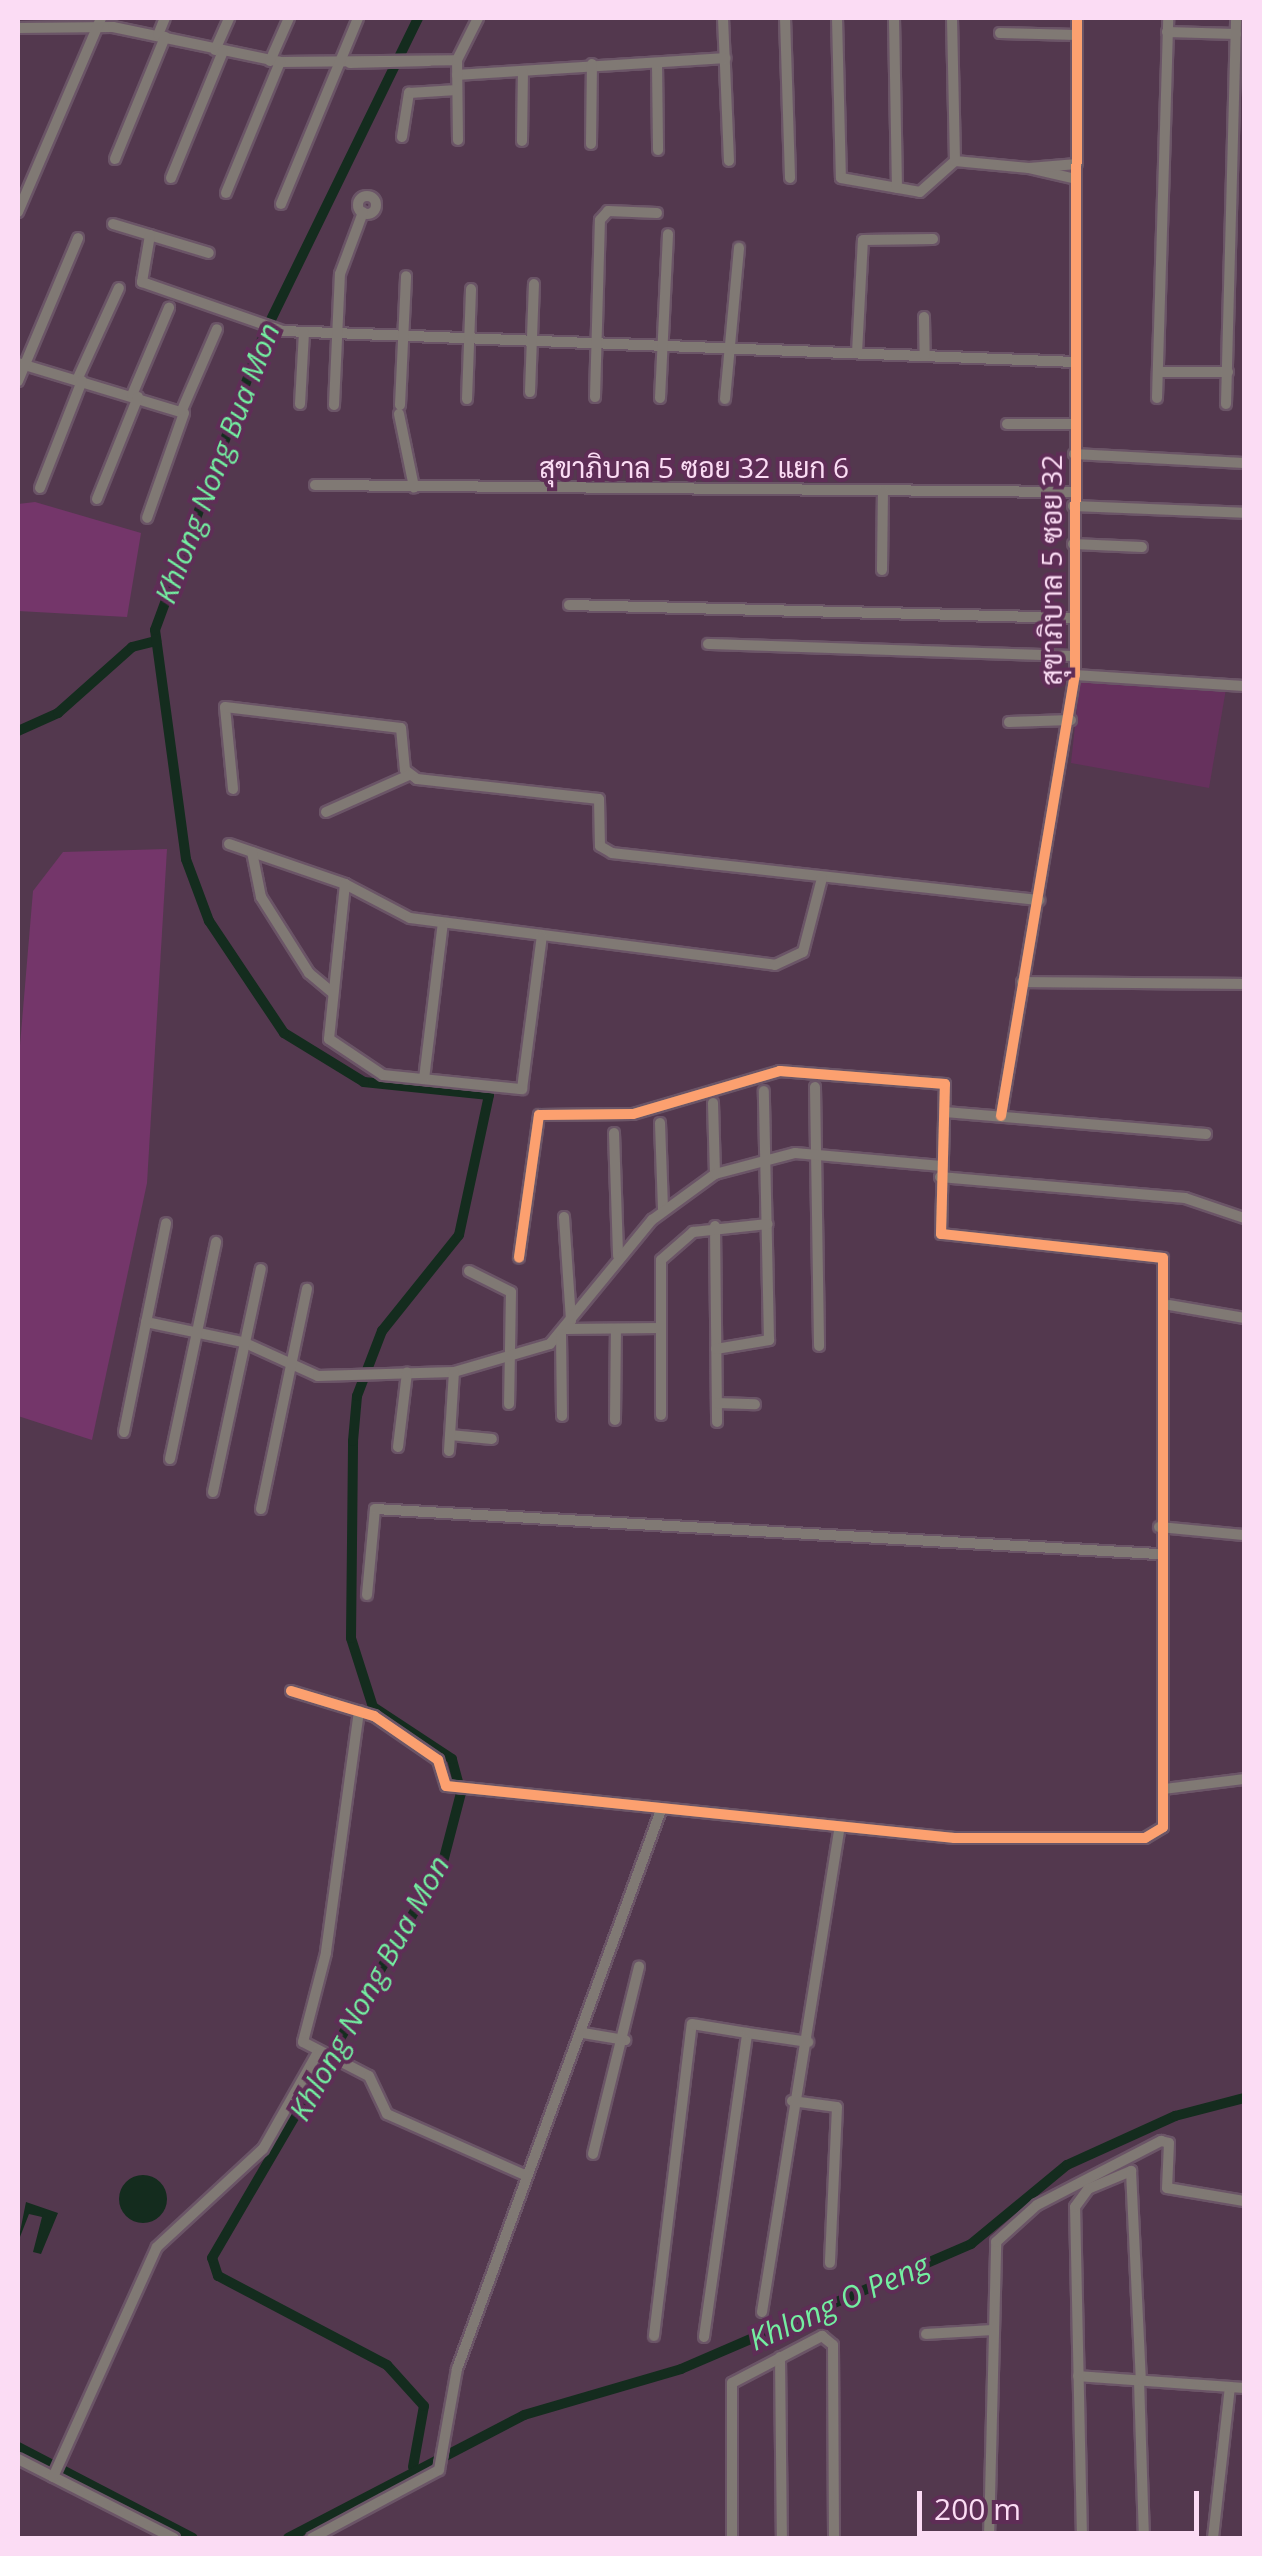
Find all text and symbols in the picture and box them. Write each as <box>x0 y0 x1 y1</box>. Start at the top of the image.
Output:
water label: Khlong Nong Bua Mon <box>147 318 287 608</box>
street label: สุขาภิบาล 5 ซอย 32 แยก 6 <box>539 450 849 484</box>
street label: สุขาภิบาล 5 ซอย 32 <box>1034 454 1068 686</box>
water label: Khlong Nong Bua Mon <box>281 1849 457 2127</box>
water label: Khlong O Peng <box>743 2246 935 2358</box>
scale bar <box>922 2471 1204 2533</box>
text: 200 m <box>934 2488 1021 2529</box>

